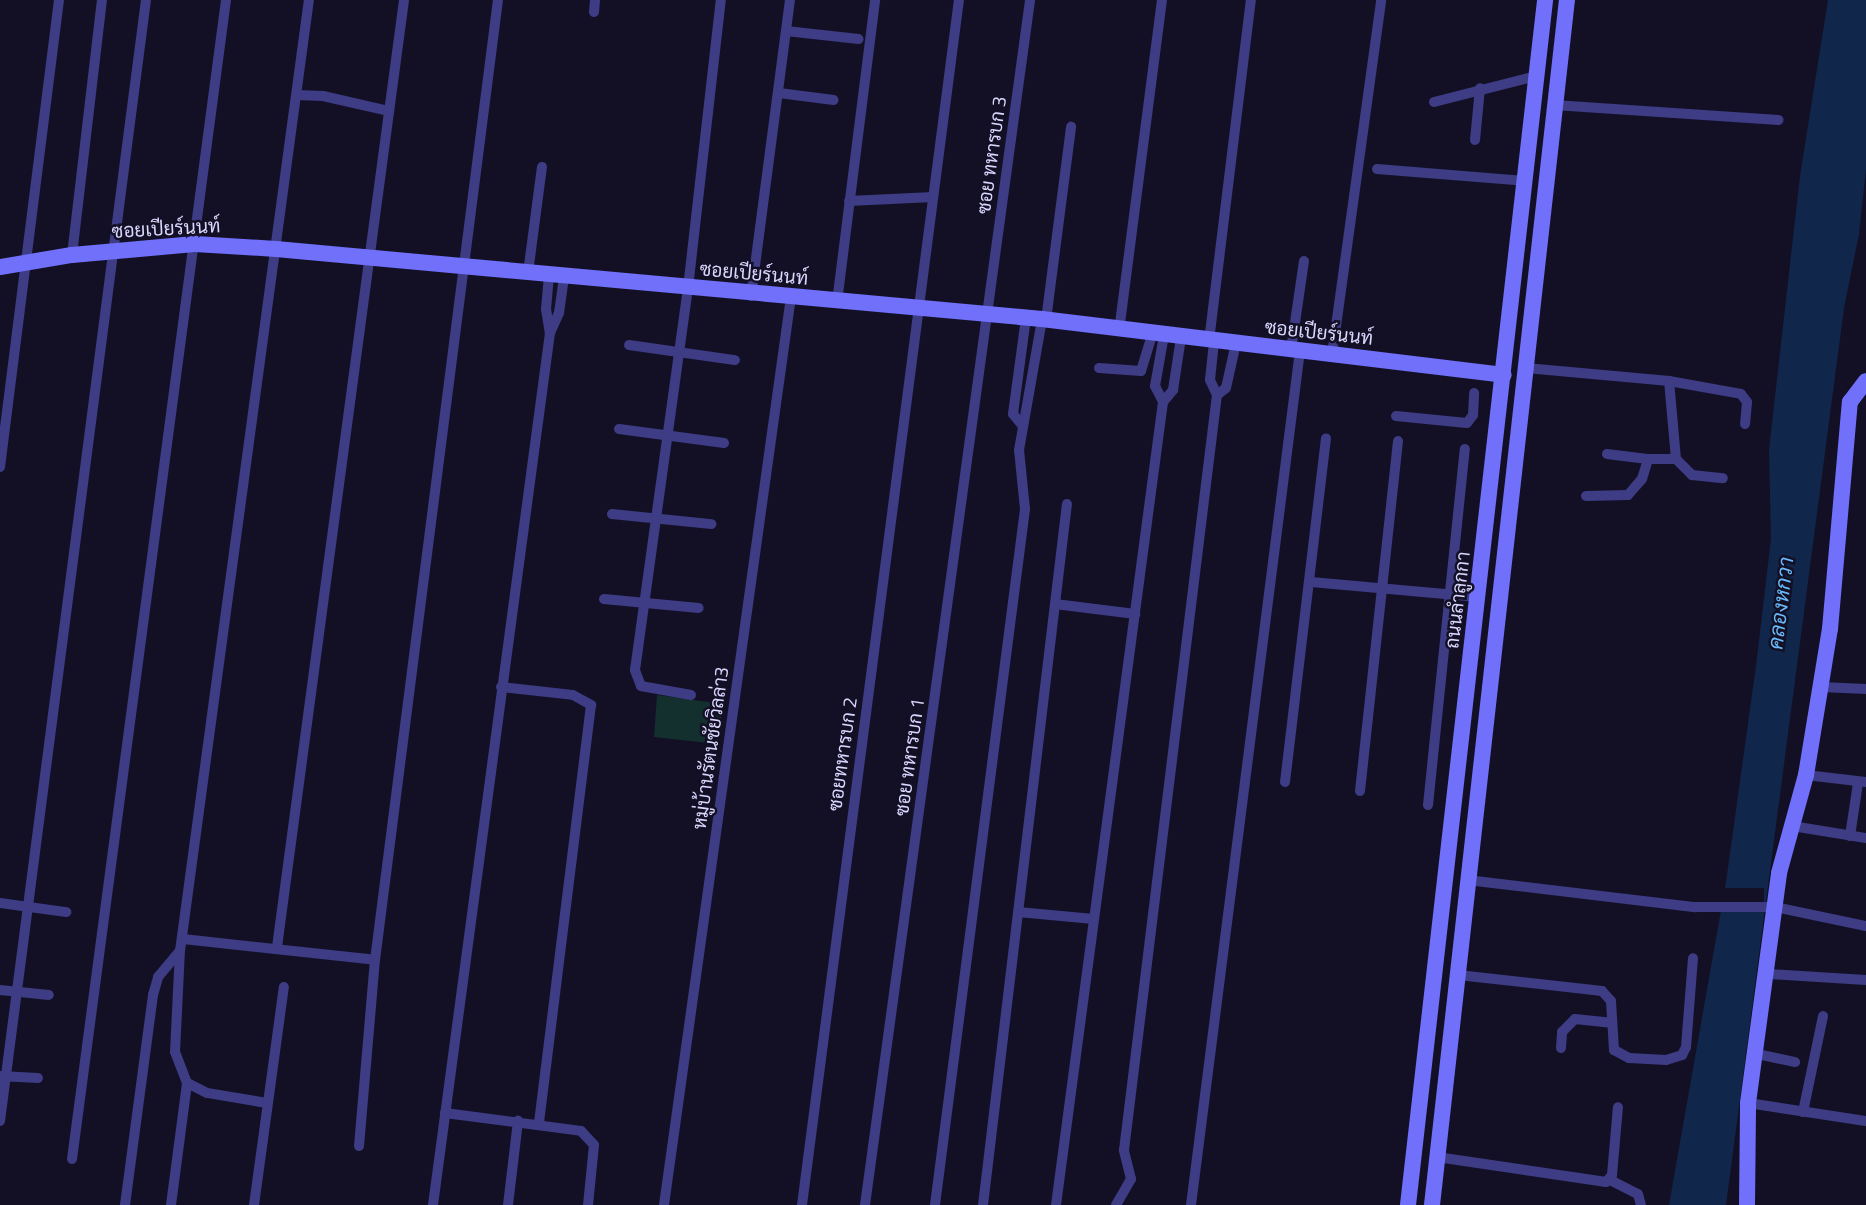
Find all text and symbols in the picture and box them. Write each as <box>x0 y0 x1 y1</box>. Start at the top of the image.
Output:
street label: ซอย ทหารบก 3 <box>971 95 1011 215</box>
street label: ซอยเปียร์นนท์ <box>111 214 221 242</box>
street label: ซอยเปียร์นนท์ <box>699 257 809 289</box>
street label: ซอยเปียร์นนท์ <box>1264 315 1374 349</box>
street label: ถนนลำลูกกา <box>1440 550 1474 650</box>
water label: คลองหกวา <box>1762 555 1798 651</box>
street label: หมู่บ้านรัตนชัยวิลล่า3 <box>687 665 733 831</box>
street label: ซอยทหารบก 2 <box>823 696 861 812</box>
street label: ซอย ทหารบก 1 <box>889 697 929 817</box>

